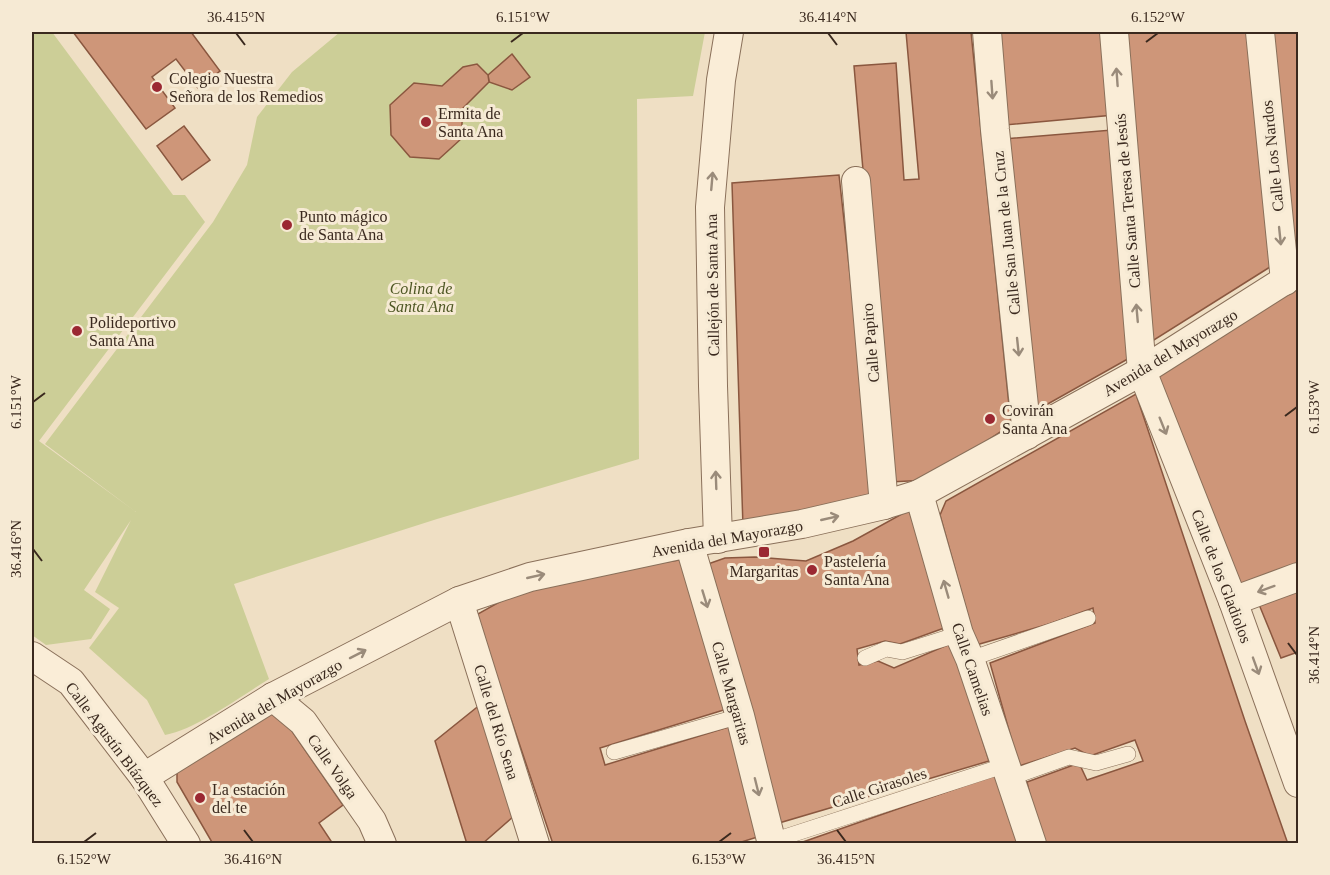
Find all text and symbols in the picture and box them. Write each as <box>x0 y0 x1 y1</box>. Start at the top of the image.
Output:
text: 36.415°N <box>207 9 265 25</box>
text: 6.151°W <box>496 9 551 25</box>
text: 36.414°N <box>799 9 857 25</box>
text: 6.152°W <box>1131 9 1186 25</box>
one-way arrow <box>1112 67 1123 87</box>
place label: Colegio Nuestra Señora de los Remedios <box>169 70 323 105</box>
one-way arrow <box>986 79 997 99</box>
marker: Colegio Nuestra Señora de los Remedios <box>150 80 164 94</box>
street label: Calle Los Nardos <box>1258 99 1287 213</box>
place label: Ermita de Santa Ana <box>438 105 503 140</box>
street label: Calle Santa Teresa de Jesús <box>1111 113 1144 289</box>
marker: Ermita de Santa Ana <box>419 115 433 129</box>
street label: Calle San Juan de la Cruz <box>989 150 1024 316</box>
one-way arrow <box>707 171 718 191</box>
place label: Punto mágico de Santa Ana <box>299 208 387 243</box>
street label: Callejón de Santa Ana <box>703 214 723 356</box>
marker: Punto mágico de Santa Ana <box>280 218 294 232</box>
one-way arrow <box>1275 226 1286 245</box>
park label: Colina de Santa Ana <box>388 280 454 315</box>
street label: Calle Papiro <box>859 303 883 383</box>
one-way arrow <box>1131 303 1142 323</box>
street label: Avenida del Mayorazgo <box>1100 306 1241 400</box>
place label: Polideportivo Santa Ana <box>89 314 176 349</box>
marker: Polideportivo Santa Ana <box>70 324 84 338</box>
one-way arrow <box>1012 336 1023 356</box>
text: 6.151°W <box>8 374 24 429</box>
text: 6.153°W <box>1306 379 1322 434</box>
place label: Covirán Santa Ana <box>1002 402 1067 437</box>
marker: Covirán Santa Ana <box>983 412 997 426</box>
one-way arrow <box>1158 416 1169 434</box>
one-way arrow <box>711 471 722 491</box>
street label: Calle de los Gladiolos <box>1188 507 1255 645</box>
one-way arrow <box>820 512 840 523</box>
street label: Avenida del Mayorazgo <box>650 517 804 561</box>
text: 36.416°N <box>8 520 24 578</box>
marker: Margaritas <box>757 545 771 559</box>
place label: Pastelería Santa Ana <box>824 553 889 588</box>
place label: Margaritas <box>729 563 799 581</box>
marker: Pastelería Santa Ana <box>805 563 819 577</box>
one-way arrow <box>526 570 545 582</box>
one-way arrow <box>940 580 951 599</box>
one-way arrow <box>1257 585 1276 596</box>
one-way arrow <box>700 589 711 608</box>
street label: Calle Camelias <box>949 620 996 718</box>
text: 36.414°N <box>1306 626 1322 684</box>
street label: Calle Margaritas <box>708 639 754 747</box>
one-way arrow <box>349 647 367 659</box>
street label: Avenida del Mayorazgo <box>204 656 345 748</box>
one-way arrow <box>1252 656 1263 675</box>
street label: Calle del Río Sena <box>471 663 522 782</box>
street label: Calle Agustín Blázquez <box>62 679 167 810</box>
street label: Calle Volga <box>303 731 361 802</box>
street label: Calle Girasoles <box>830 764 928 811</box>
one-way arrow <box>752 777 764 796</box>
place label: La estación del te <box>212 781 285 816</box>
marker: La estación del te <box>193 791 207 805</box>
text: 6.152°W <box>57 851 112 867</box>
text: 36.416°N <box>224 851 282 867</box>
text: 6.153°W <box>692 851 747 867</box>
text: 36.415°N <box>817 851 875 867</box>

